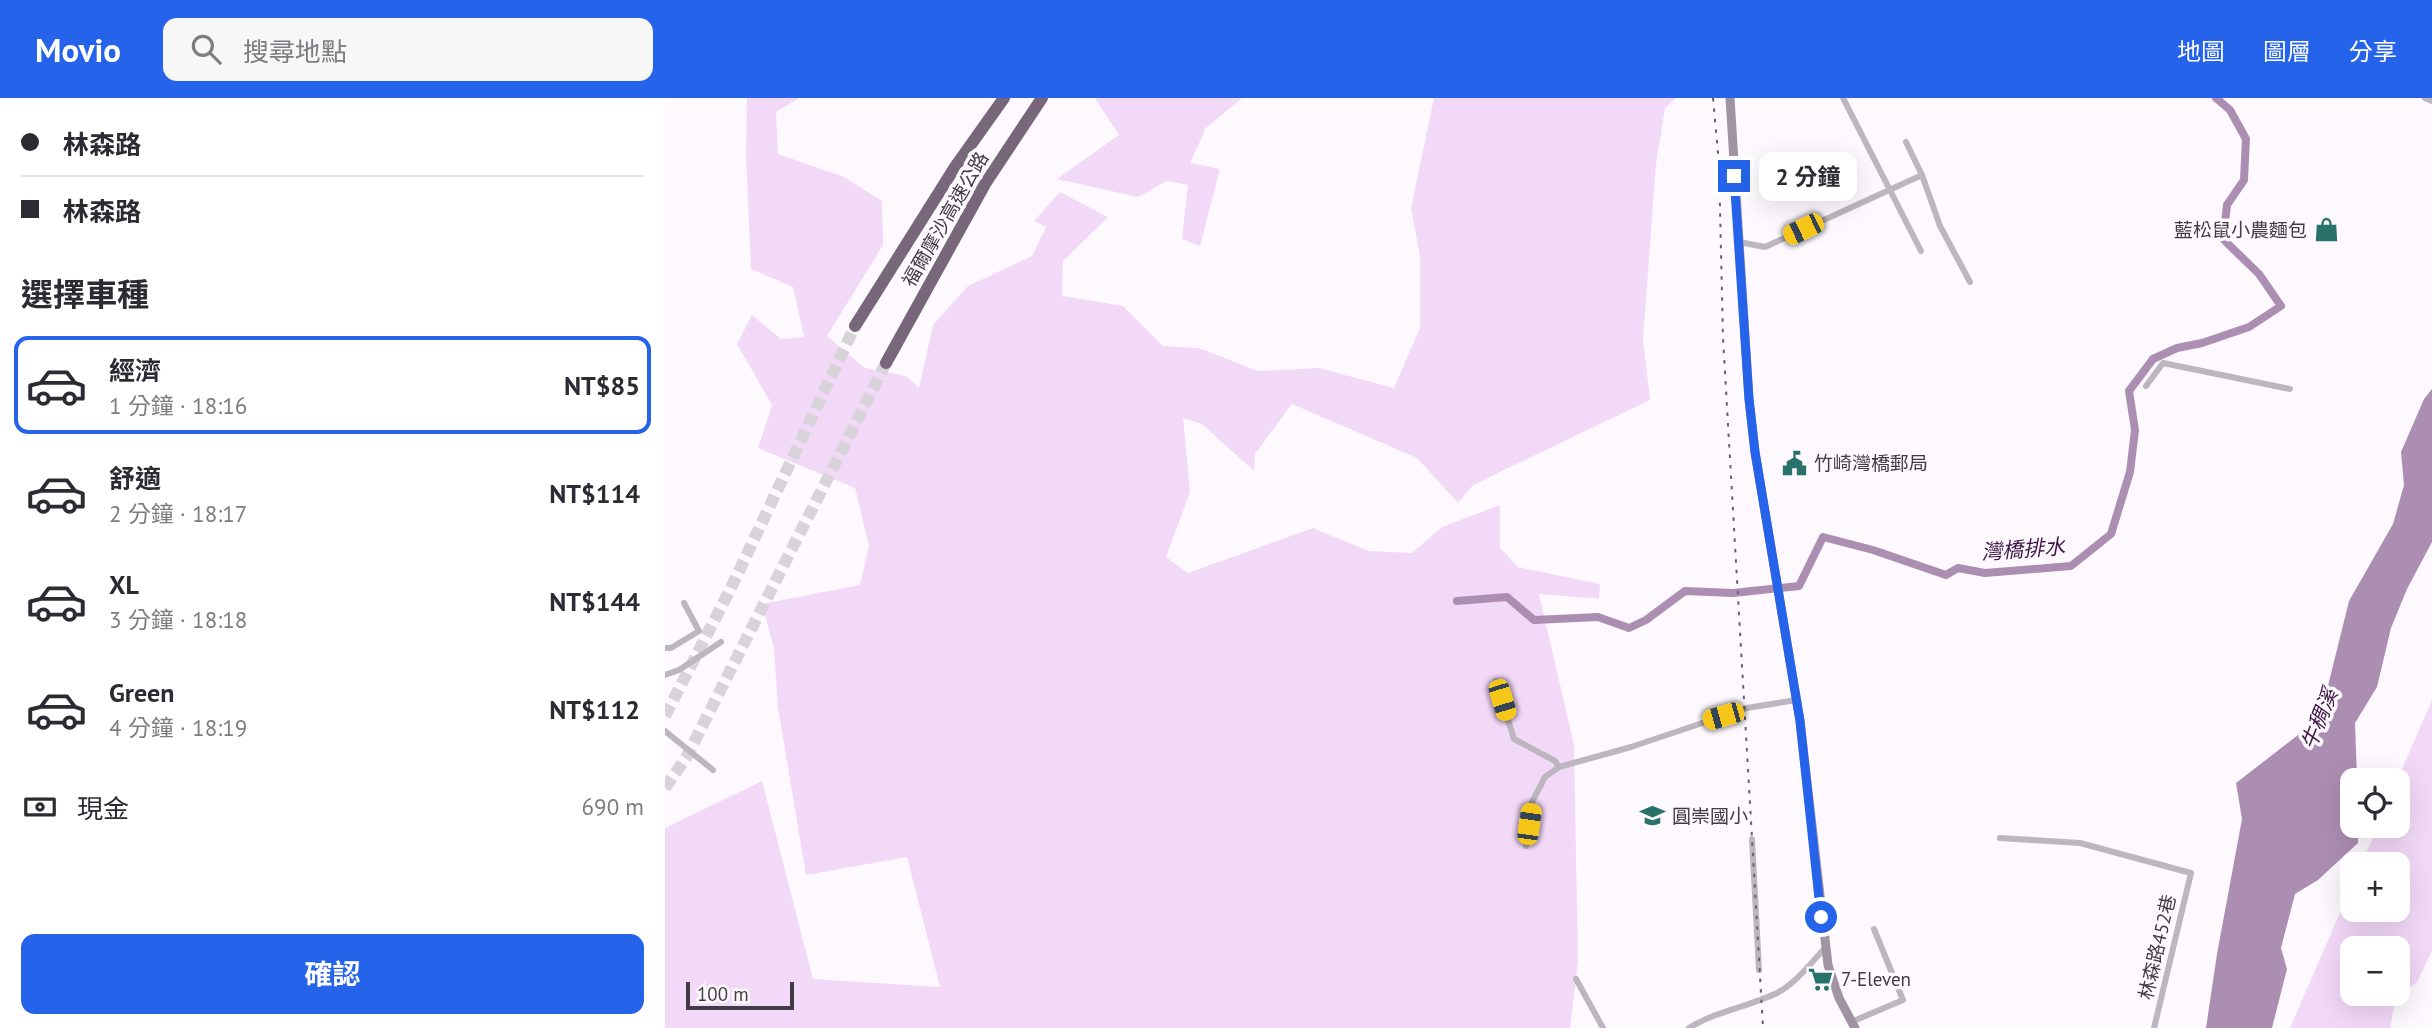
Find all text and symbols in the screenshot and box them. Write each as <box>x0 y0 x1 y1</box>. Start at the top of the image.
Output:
search box <box>163 18 653 81</box>
text: Movio <box>35 28 121 71</box>
icon: search <box>187 30 225 68</box>
text: 搜尋地點 <box>243 35 347 68</box>
text: 地圖 <box>2177 36 2225 67</box>
text: 圖層 <box>2263 36 2311 67</box>
text: 分享 <box>2349 36 2397 67</box>
text: 林森路 <box>63 128 141 161</box>
street label: 福爾摩沙高速公路 <box>897 147 993 291</box>
callout: 2 分鐘 <box>1759 152 1857 200</box>
route end <box>1718 160 1750 192</box>
text: 2 分鐘 <box>1776 162 1840 191</box>
text: 林森路 <box>63 195 141 228</box>
car <box>1780 210 1827 248</box>
shop icon: 藍松鼠小農麵包 <box>2313 216 2341 244</box>
place label: 藍松鼠小農麵包 <box>2174 218 2307 242</box>
text: 選擇車種 <box>21 273 149 315</box>
icon: car <box>25 354 88 417</box>
text: 經濟 <box>109 354 161 387</box>
text: NT$85 <box>564 369 640 402</box>
text: 1 分鐘 · 18:16 <box>109 391 247 420</box>
public building icon: 竹崎灣橋郵局 <box>1780 449 1808 477</box>
place label: 竹崎灣橋郵局 <box>1814 451 1928 475</box>
icon: car <box>25 462 88 525</box>
text: 舒適 <box>109 462 161 495</box>
text: NT$114 <box>549 477 640 510</box>
text: 2 分鐘 · 18:17 <box>109 499 247 528</box>
water label: 灣橋排水 <box>1980 533 2067 565</box>
text: XL <box>109 568 139 601</box>
icon: car <box>25 570 88 633</box>
text: NT$144 <box>549 585 640 618</box>
text: 3 分鐘 · 18:18 <box>109 605 247 634</box>
text: Green <box>109 676 174 709</box>
car <box>1486 677 1519 723</box>
icon: car <box>25 678 88 741</box>
water label: 牛稠溪 <box>2295 682 2344 753</box>
text: NT$112 <box>549 693 640 726</box>
car <box>1700 700 1747 732</box>
text: 4 分鐘 · 18:19 <box>109 713 247 742</box>
map controls <box>2340 768 2410 1006</box>
button: locate <box>2340 768 2410 838</box>
icon: cash <box>21 788 59 826</box>
text: 現金 <box>77 792 129 825</box>
text: 690 m <box>582 792 644 821</box>
car <box>1516 802 1543 846</box>
school or university icon: 圓崇國小 <box>1638 802 1666 830</box>
place label: 圓崇國小 <box>1672 804 1748 828</box>
button: + <box>2340 852 2410 922</box>
street label: 林森路452巷 <box>2133 892 2181 1002</box>
route start <box>1805 901 1837 933</box>
button: 確認 <box>21 934 644 1014</box>
button: − <box>2340 936 2410 1006</box>
supermarket icon: 7-Eleven <box>1807 965 1835 993</box>
place label: 7-Eleven <box>1841 967 1911 991</box>
scale bar <box>686 979 795 1011</box>
text: 100 m <box>697 982 749 1006</box>

